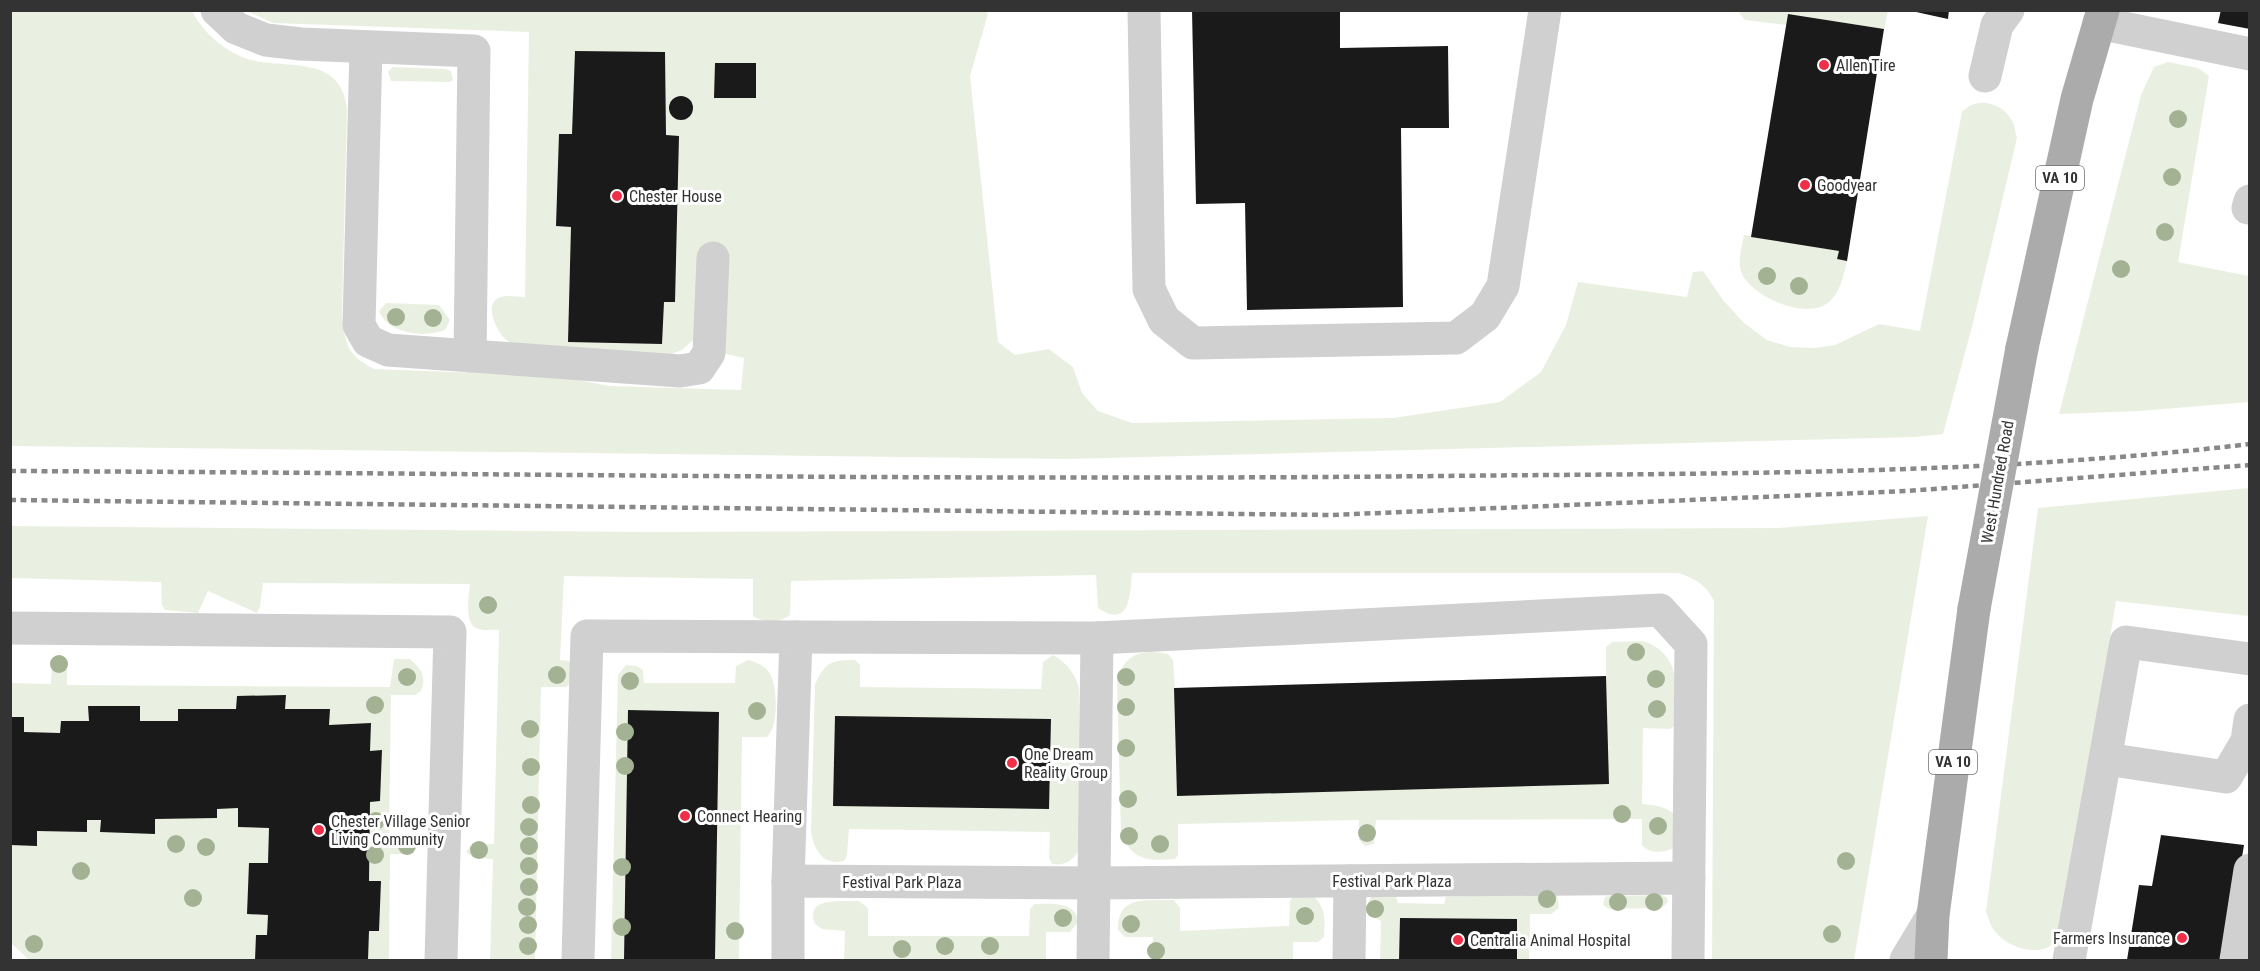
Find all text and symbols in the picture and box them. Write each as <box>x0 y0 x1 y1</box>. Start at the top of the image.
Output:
place label: Allen Tire <box>1836 56 1895 75</box>
marker: Allen Tire <box>1817 58 1831 72</box>
road number: VA 10 <box>2036 166 2084 190</box>
place label: Goodyear <box>1817 176 1877 195</box>
marker: Goodyear <box>1798 178 1812 192</box>
place label: Chester House <box>629 187 722 206</box>
marker: Chester House <box>610 189 624 203</box>
street label: West Hundred Road <box>1977 419 2018 545</box>
place label: One Dream Reality Group <box>1024 745 1108 782</box>
road number: VA 10 <box>1929 750 1977 774</box>
marker: One Dream Reality Group <box>1005 756 1019 770</box>
place label: Connect Hearing <box>697 807 802 826</box>
marker: Connect Hearing <box>678 809 692 823</box>
place label: Chester Village Senior Living Community <box>331 812 470 849</box>
marker: Chester Village Senior Living Community <box>312 823 326 837</box>
street label: Festival Park Plaza <box>1332 872 1452 891</box>
street label: Festival Park Plaza <box>842 873 962 892</box>
place label: Farmers Insurance <box>2053 929 2170 948</box>
place label: Centralia Animal Hospital <box>1470 931 1631 950</box>
marker: Farmers Insurance <box>2175 931 2189 945</box>
marker: Centralia Animal Hospital <box>1451 933 1465 947</box>

